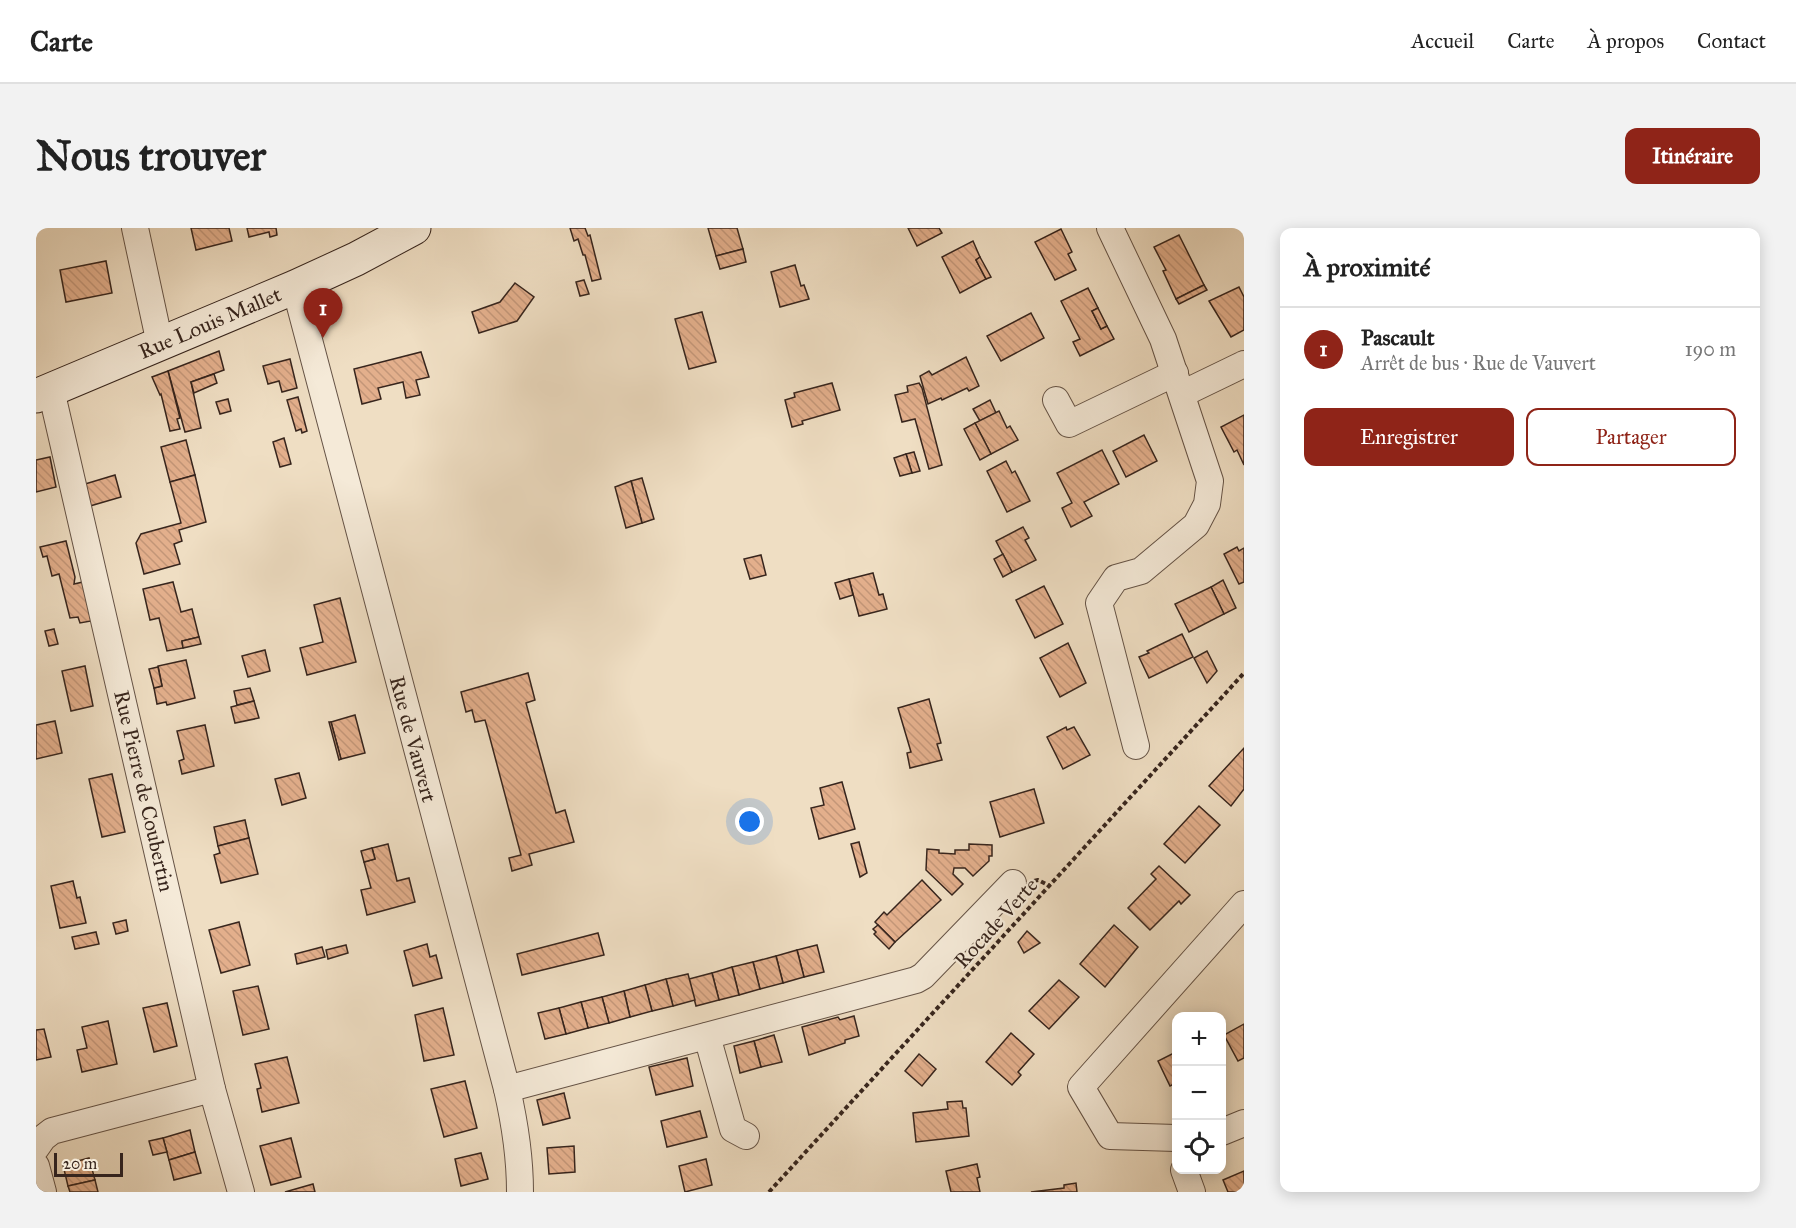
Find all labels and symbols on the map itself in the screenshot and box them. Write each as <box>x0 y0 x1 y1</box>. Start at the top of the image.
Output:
street label: Rue Louis Mallet <box>135 281 286 365</box>
pin: 1 <box>304 288 342 338</box>
street label: Rue de Vauvert <box>384 673 442 806</box>
street label: Rue Pierre de Coubertin <box>108 688 180 894</box>
your location <box>735 807 764 836</box>
street label: Rocade Verte <box>949 872 1044 974</box>
scale bar <box>54 1150 123 1178</box>

